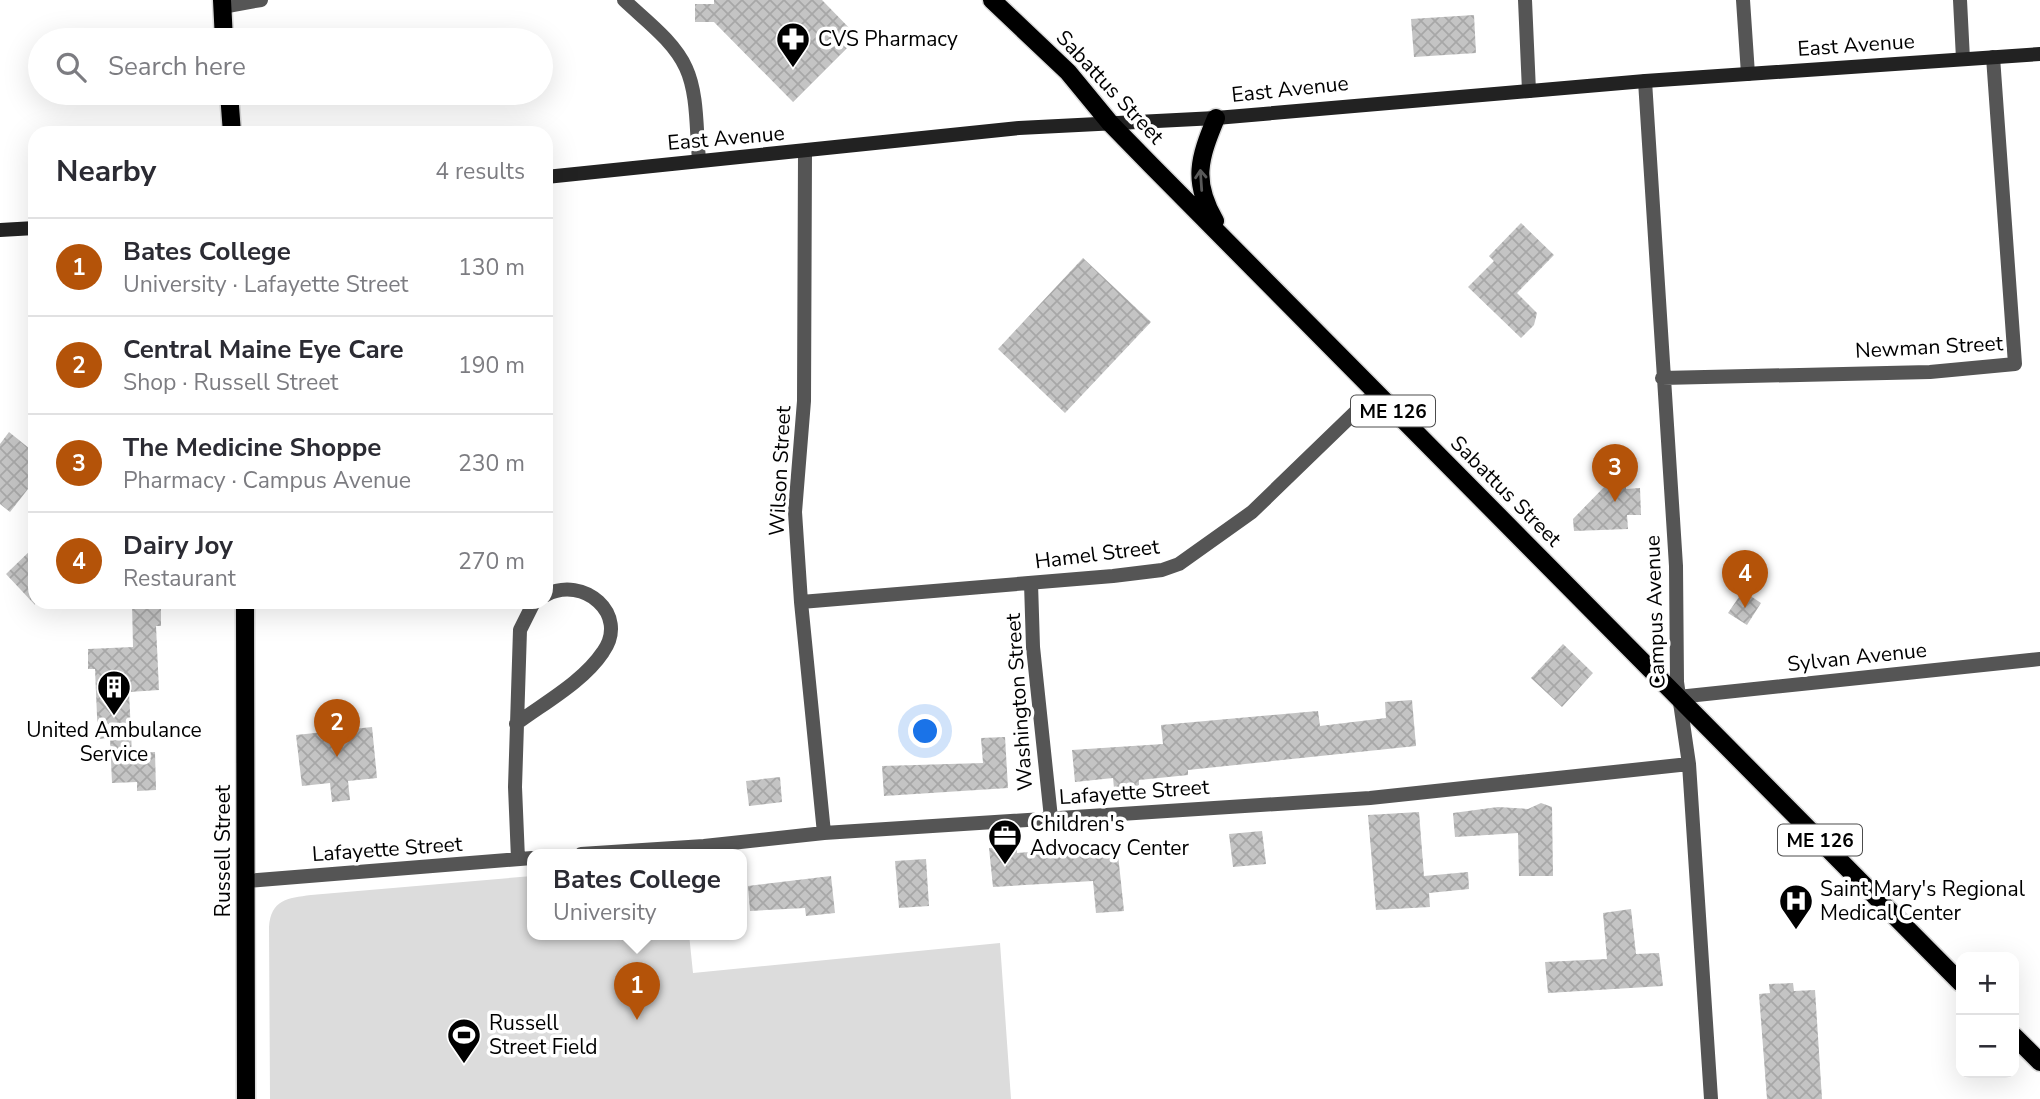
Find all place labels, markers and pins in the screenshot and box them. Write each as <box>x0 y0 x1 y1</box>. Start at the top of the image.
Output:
pharmacy icon: CVS Pharmacy <box>774 20 812 69</box>
place label: CVS Pharmacy <box>818 25 958 53</box>
pin: 3 <box>1592 444 1638 502</box>
pin: 4 <box>1722 550 1768 608</box>
building icon: United Ambulance Service <box>95 668 133 717</box>
pin: 2 <box>314 699 360 757</box>
place label: United Ambulance Service <box>26 716 202 768</box>
place label: Children's Advocacy Center <box>1030 810 1189 862</box>
office icon: Children's Advocacy Center <box>986 817 1024 866</box>
place label: Saint Mary's Regional Medical Center <box>1820 875 2026 927</box>
hospital icon: Saint Mary's Regional Medical Center <box>1777 882 1815 931</box>
pin: 1 <box>614 962 660 1020</box>
place label: Russell Street Field <box>489 1009 598 1061</box>
sports icon: Russell Street Field <box>445 1016 483 1065</box>

